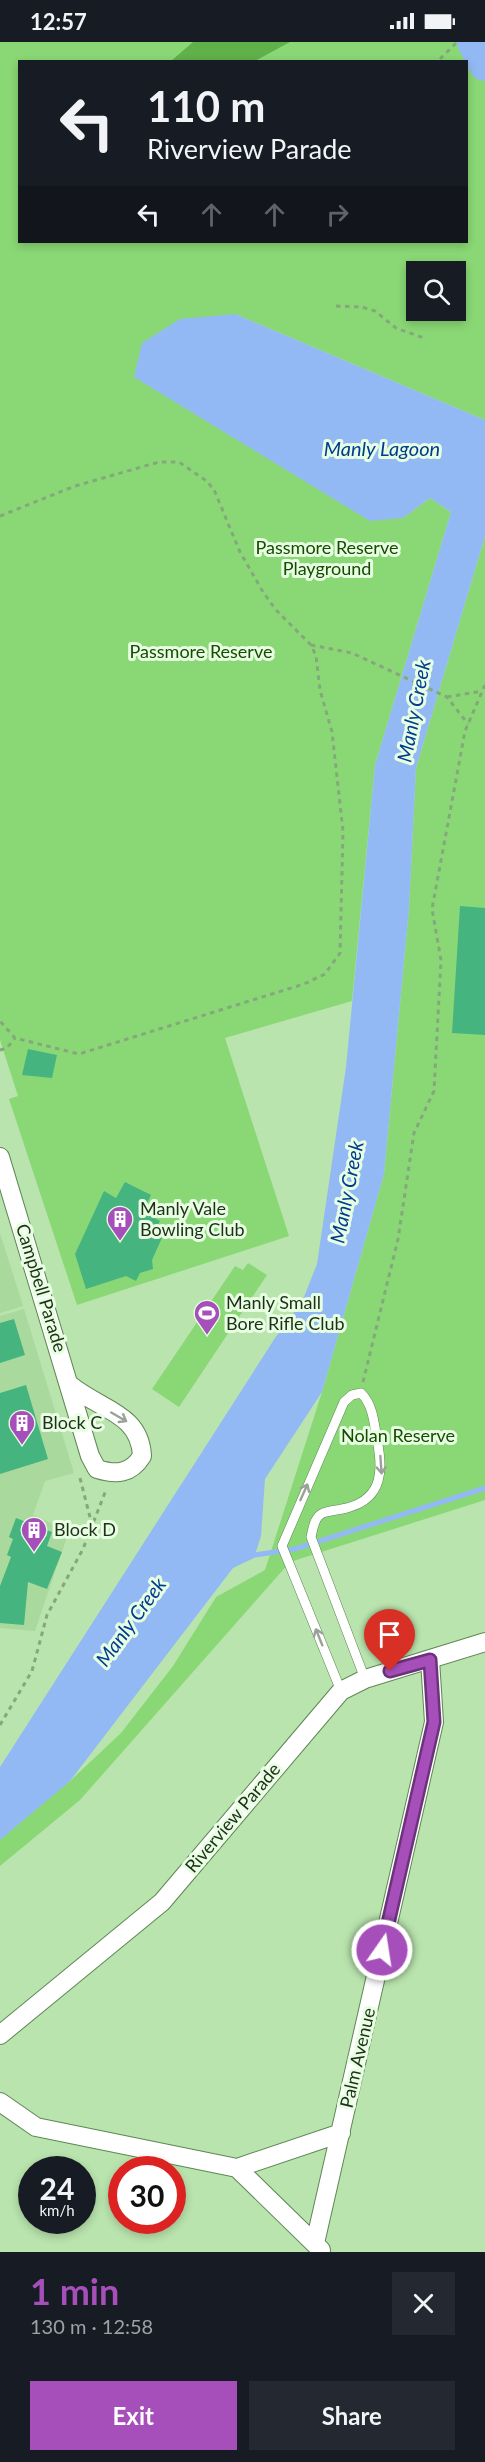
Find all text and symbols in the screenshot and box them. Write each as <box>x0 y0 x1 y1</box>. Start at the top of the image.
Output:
text: 12:57 <box>30 8 87 35</box>
text: 110 m <box>147 81 265 131</box>
icon: left <box>48 84 126 162</box>
text: Riverview Parade <box>147 132 352 165</box>
icon: left <box>132 198 165 231</box>
icon: ahead <box>195 198 228 231</box>
icon: ahead <box>258 198 291 231</box>
icon: right <box>321 198 354 231</box>
map controls <box>406 261 466 321</box>
button: search <box>406 261 466 321</box>
water label: Manly Lagoon <box>324 436 440 460</box>
park label: Passmore Reserve Playground <box>256 536 398 579</box>
park label: Passmore Reserve <box>130 640 272 662</box>
water label: Manly Creek <box>391 657 435 764</box>
water label: Manly Creek <box>324 1138 368 1245</box>
place label: Manly Vale Bowling Club <box>140 1197 245 1240</box>
building icon: Manly Vale Bowling Club <box>105 1204 135 1242</box>
street label: Campbell Parade <box>12 1221 72 1355</box>
place label: Manly Small Bore Rifle Club <box>226 1291 345 1334</box>
sports icon: Manly Small Bore Rifle Club <box>192 1298 222 1336</box>
building icon: Block C <box>7 1408 37 1446</box>
place label: Block C <box>42 1411 102 1433</box>
one-way arrow <box>110 1411 127 1423</box>
park label: Nolan Reserve <box>341 1424 455 1446</box>
one-way arrow <box>375 1454 386 1474</box>
one-way arrow <box>299 1483 310 1502</box>
building icon: Block D <box>19 1515 49 1553</box>
place label: Block D <box>54 1518 116 1540</box>
water label: Manly Creek <box>90 1572 171 1670</box>
pin <box>364 1609 415 1671</box>
icon: arrive <box>373 1618 406 1651</box>
one-way arrow <box>313 1628 324 1647</box>
street label: Riverview Parade <box>180 1758 284 1877</box>
position arrow <box>350 1918 414 1982</box>
street label: Palm Avenue <box>335 2006 379 2110</box>
speed limit sign: 30 <box>108 2156 186 2234</box>
text: 24 <box>40 2170 74 2206</box>
text: km/h <box>39 2201 75 2219</box>
text: 1 min <box>30 2269 119 2313</box>
button: close <box>392 2272 455 2335</box>
text: 130 m · 12:58 <box>30 2314 153 2338</box>
button: Exit <box>30 2381 237 2450</box>
button: Share <box>249 2381 455 2450</box>

